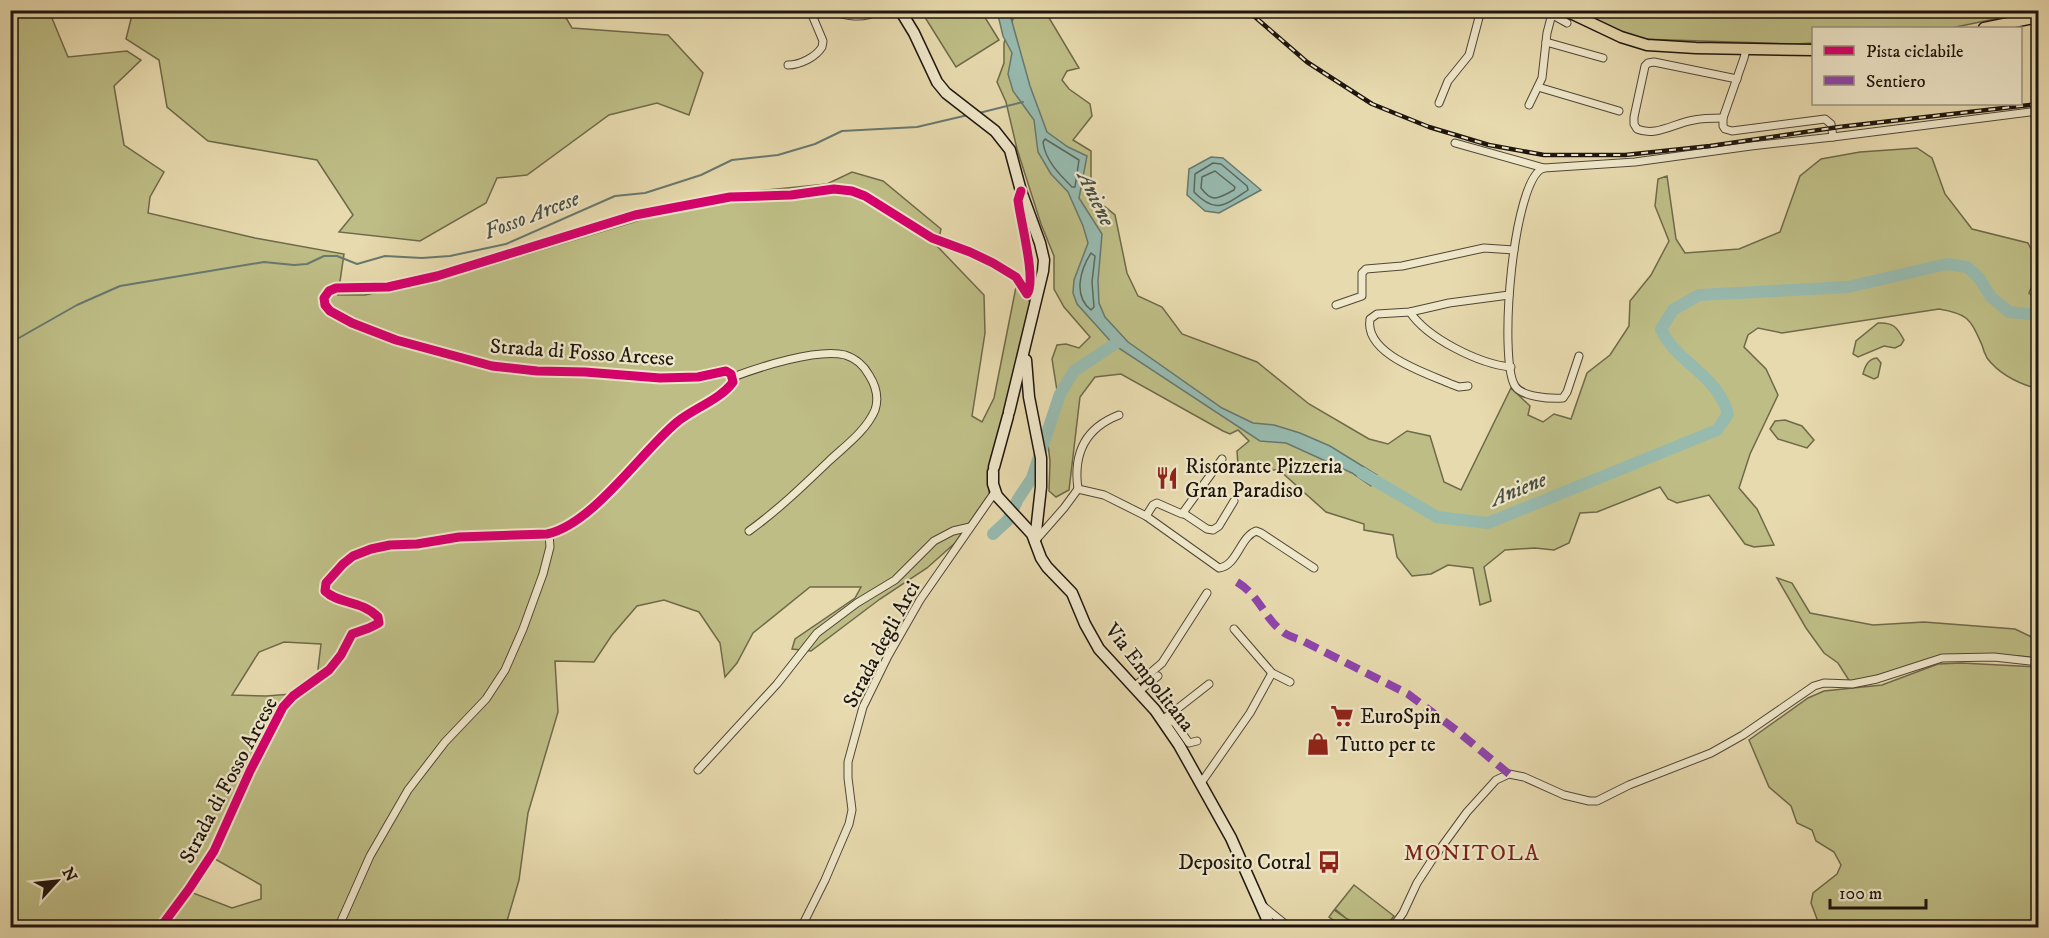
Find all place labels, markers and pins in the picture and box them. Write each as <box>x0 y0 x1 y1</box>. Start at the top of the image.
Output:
place label: Ristorante Pizzeria Gran Paradiso <box>1185 454 1343 504</box>
restaurant icon: Ristorante Pizzeria Gran Paradiso <box>1154 465 1180 491</box>
supermarket icon: EuroSpin <box>1329 703 1355 729</box>
place label: EuroSpin <box>1360 704 1441 730</box>
shop icon: Tutto per te <box>1305 731 1331 757</box>
place label: Tutto per te <box>1336 732 1436 758</box>
bus stop icon: Deposito Cotral <box>1316 849 1342 875</box>
place label: Deposito Cotral <box>1178 850 1312 876</box>

